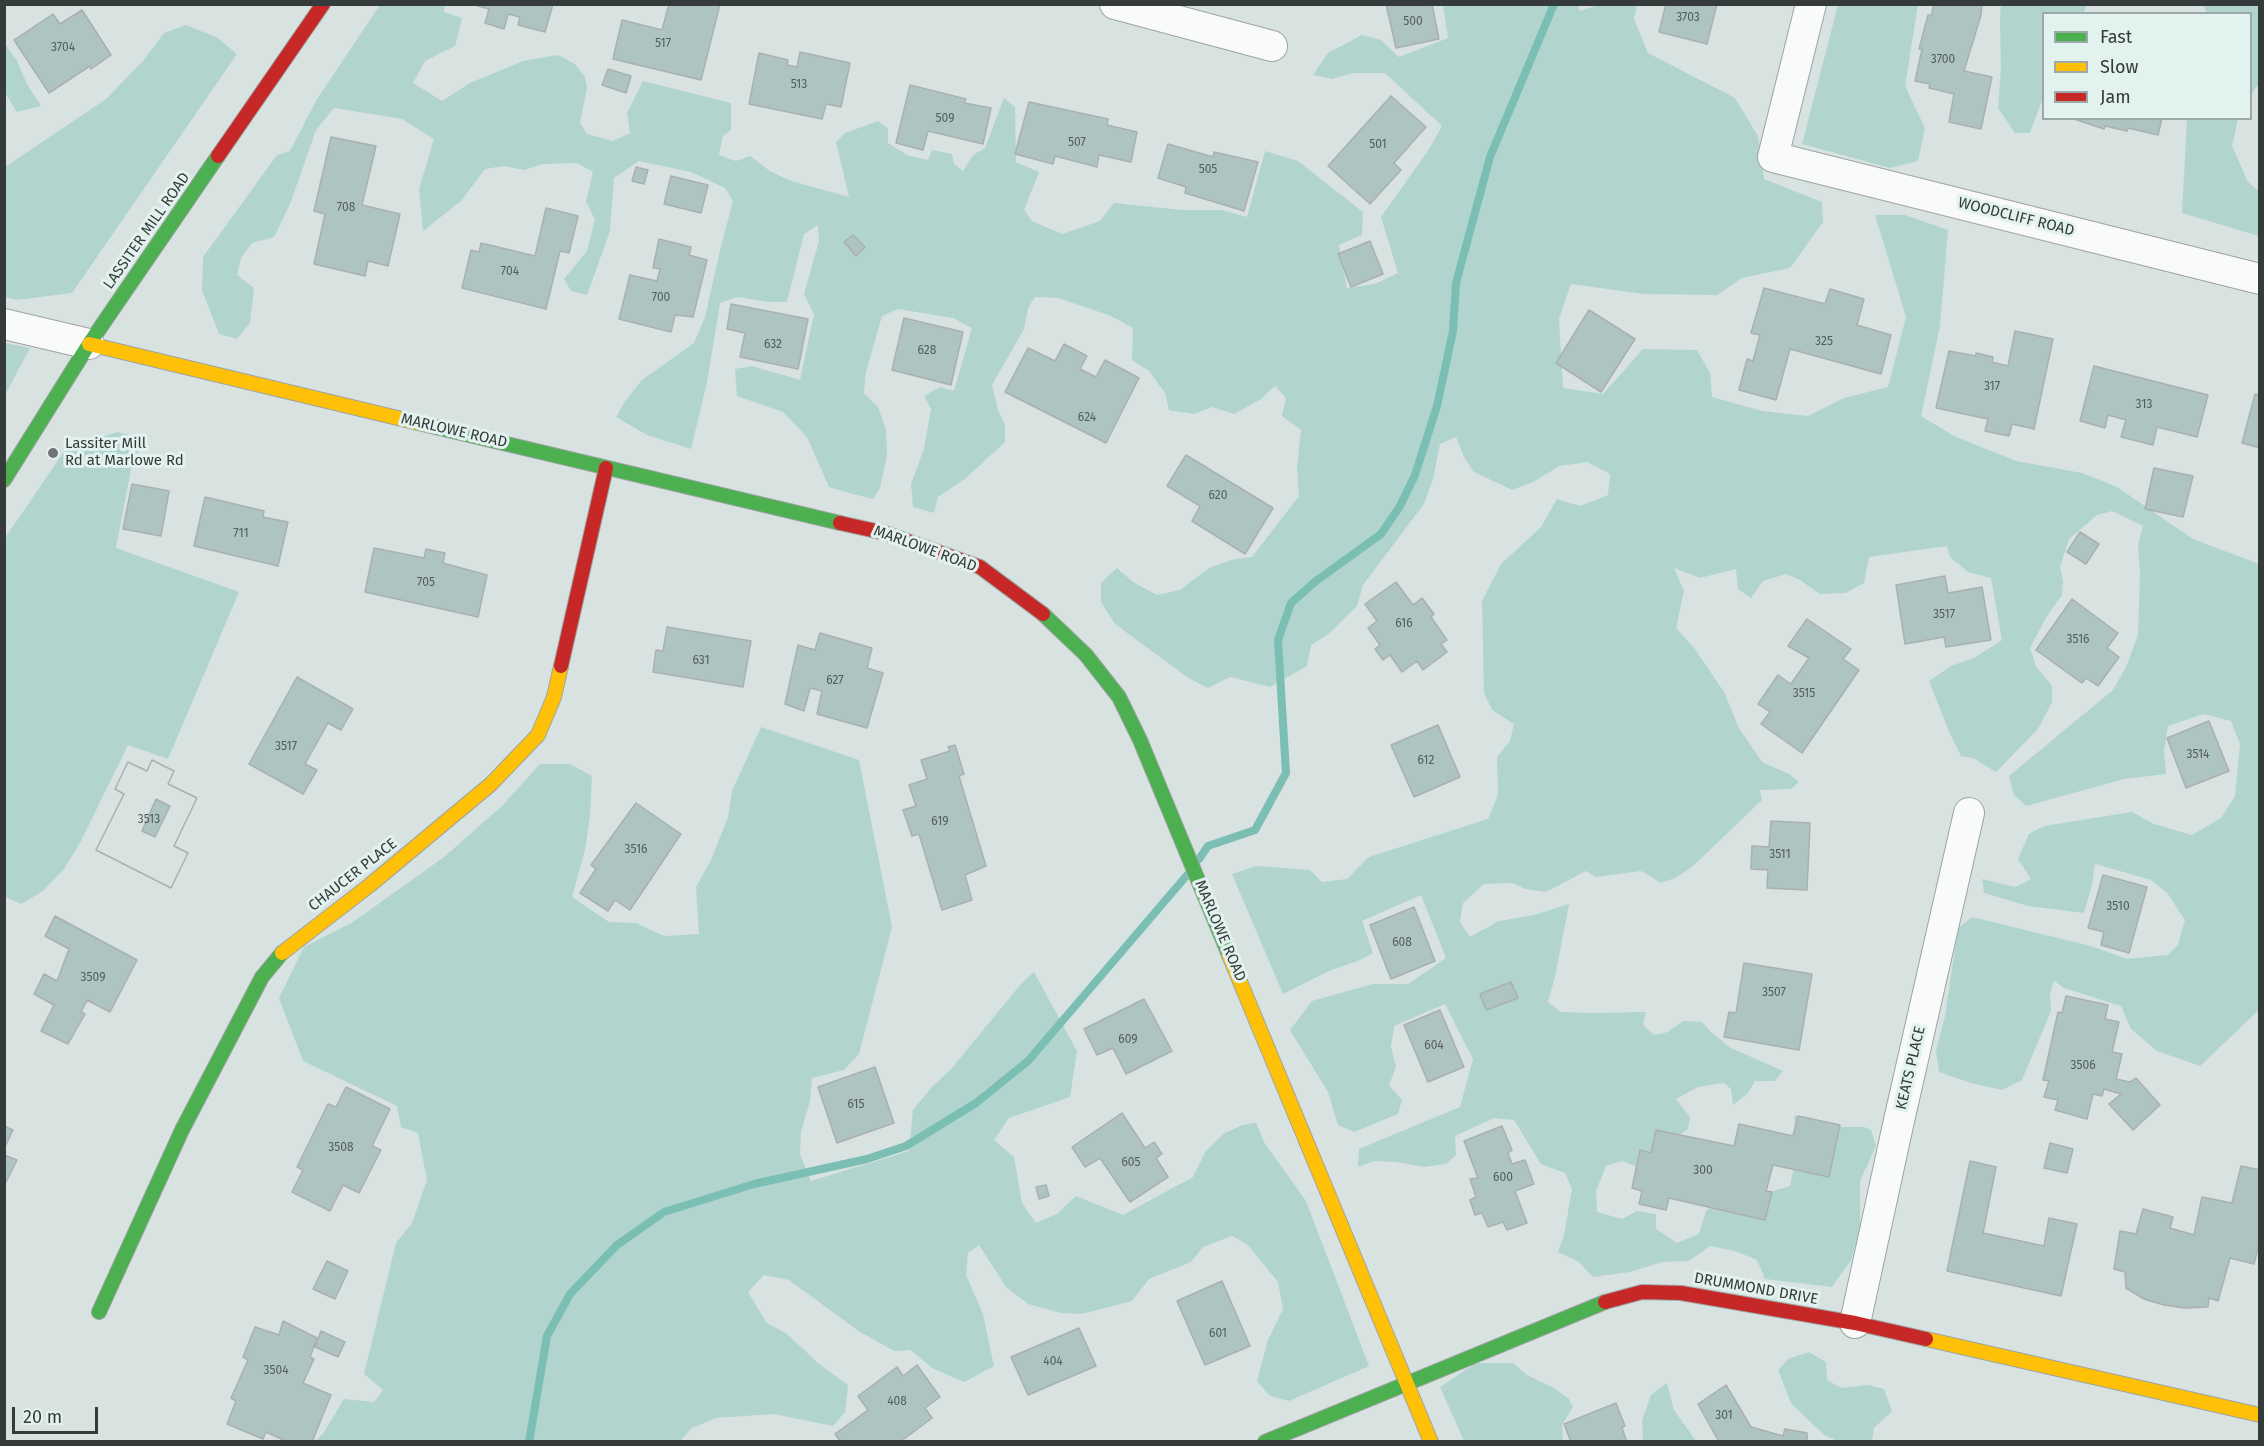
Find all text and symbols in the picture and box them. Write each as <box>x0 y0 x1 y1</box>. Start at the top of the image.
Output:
house number: 3703 <box>1676 11 1700 25</box>
legend <box>2042 12 2252 120</box>
house number: 500 <box>1403 15 1423 29</box>
text: Fast <box>2100 26 2132 48</box>
house number: 517 <box>655 37 671 51</box>
house number: 3704 <box>51 41 75 55</box>
house number: 3700 <box>1931 53 1955 67</box>
text: Slow <box>2100 56 2138 78</box>
house number: 513 <box>791 78 807 92</box>
text: Jam <box>2100 86 2131 108</box>
house number: 509 <box>936 112 954 126</box>
house number: 507 <box>1068 136 1086 150</box>
house number: 501 <box>1369 138 1387 152</box>
house number: 505 <box>1199 163 1217 177</box>
street label: LASSITER MILL ROAD <box>100 169 194 293</box>
street label: WOODCLIFF ROAD <box>1956 194 2076 240</box>
house number: 708 <box>337 201 355 215</box>
house number: 704 <box>501 265 519 279</box>
house number: 700 <box>652 291 670 305</box>
house number: 325 <box>1815 335 1833 349</box>
house number: 632 <box>764 338 782 352</box>
house number: 628 <box>918 344 936 358</box>
house number: 317 <box>1984 380 2000 394</box>
house number: 313 <box>2136 398 2152 412</box>
street label: MARLOWE ROAD <box>399 410 509 452</box>
house number: 624 <box>1078 411 1096 425</box>
place label: Lassiter Mill Rd at Marlowe Rd <box>65 435 184 470</box>
marker: Lassiter Mill Rd at Marlowe Rd <box>46 446 60 460</box>
house number: 620 <box>1209 489 1227 503</box>
street label: MARLOWE ROAD <box>871 522 979 576</box>
house number: 711 <box>233 527 249 541</box>
house number: 705 <box>417 576 435 590</box>
house number: 3517 <box>1933 608 1955 622</box>
house number: 616 <box>1395 617 1413 631</box>
house number: 3516 <box>2067 633 2089 647</box>
house number: 631 <box>692 654 710 668</box>
house number: 627 <box>826 674 844 688</box>
house number: 3515 <box>1793 687 1815 701</box>
house number: 3517 <box>275 740 297 754</box>
house number: 3514 <box>2187 748 2209 762</box>
house number: 612 <box>1418 754 1434 768</box>
house number: 3513 <box>138 813 160 827</box>
house number: 619 <box>931 815 949 829</box>
street label: CHAUCER PLACE <box>305 835 401 915</box>
house number: 3516 <box>625 843 647 857</box>
house number: 3511 <box>1769 848 1791 862</box>
street label: MARLOWE ROAD <box>1191 878 1249 984</box>
house number: 3510 <box>2106 900 2130 914</box>
house number: 608 <box>1392 936 1412 950</box>
house number: 3509 <box>81 971 105 985</box>
house number: 3507 <box>1762 986 1786 1000</box>
street label: KEATS PLACE <box>1893 1024 1929 1112</box>
house number: 609 <box>1118 1033 1138 1047</box>
house number: 604 <box>1424 1039 1444 1053</box>
house number: 3506 <box>2070 1059 2096 1073</box>
house number: 615 <box>847 1098 865 1112</box>
house number: 3508 <box>328 1141 354 1155</box>
house number: 605 <box>1121 1156 1141 1170</box>
house number: 300 <box>1693 1164 1713 1178</box>
house number: 600 <box>1493 1171 1513 1185</box>
street label: DRUMMOND DRIVE <box>1693 1269 1819 1309</box>
house number: 601 <box>1209 1327 1227 1341</box>
house number: 404 <box>1043 1355 1063 1369</box>
house number: 3504 <box>263 1364 289 1378</box>
scale bar <box>15 1395 100 1433</box>
house number: 408 <box>887 1395 907 1409</box>
text: 20 m <box>23 1406 62 1428</box>
house number: 301 <box>1715 1409 1733 1423</box>

